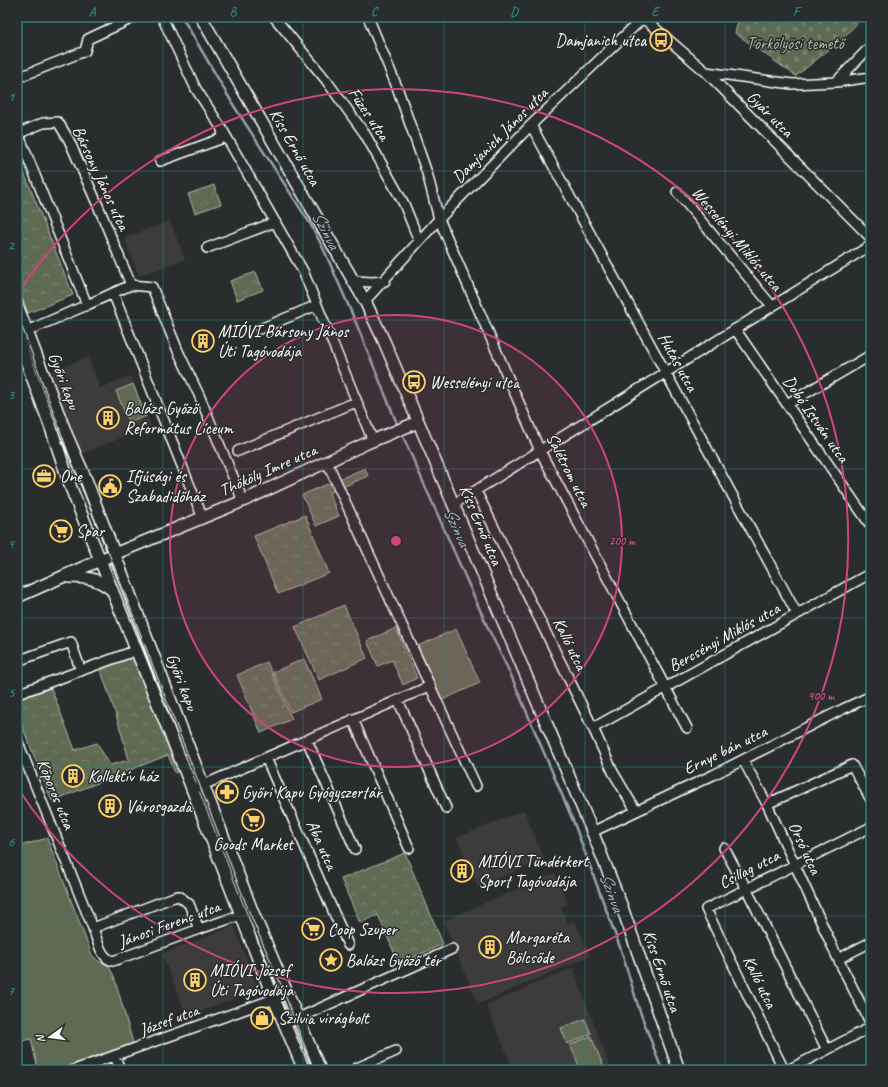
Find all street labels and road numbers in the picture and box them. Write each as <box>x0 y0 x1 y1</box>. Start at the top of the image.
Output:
street label: Damjanich János utca <box>448 81 554 187</box>
street label: Füzes utca <box>344 83 396 146</box>
street label: Gyár utca <box>742 86 798 142</box>
street label: Kiss Ernő utca <box>265 105 326 190</box>
street label: Bársony János utca <box>68 122 135 235</box>
street label: Wesselényi Miklós utca <box>687 183 787 296</box>
street label: Hutás utca <box>653 329 703 396</box>
street label: Győri kapu <box>44 350 85 414</box>
street label: Dobó István utca <box>778 371 854 468</box>
street label: Salétrom utca <box>541 430 597 512</box>
street label: Thököly Imre utca <box>216 438 322 501</box>
street label: Kiss Ernő utca <box>455 482 508 569</box>
street label: Bercsényi Miklós utca <box>665 597 784 676</box>
street label: Kalló utca <box>548 614 592 675</box>
street label: Győri kapu <box>162 651 203 715</box>
street label: Ernye bán utca <box>680 720 771 779</box>
street label: Kőporos utca <box>32 756 80 834</box>
street label: Aba utca <box>302 817 343 875</box>
street label: Orsó utca <box>784 819 827 879</box>
street label: Csillag utca <box>715 844 784 893</box>
street label: Jánosi Ferenc utca <box>114 895 225 952</box>
street label: Kiss Ernő utca <box>638 927 686 1016</box>
street label: Kalló utca <box>738 952 782 1013</box>
street label: József utca <box>135 999 204 1041</box>

